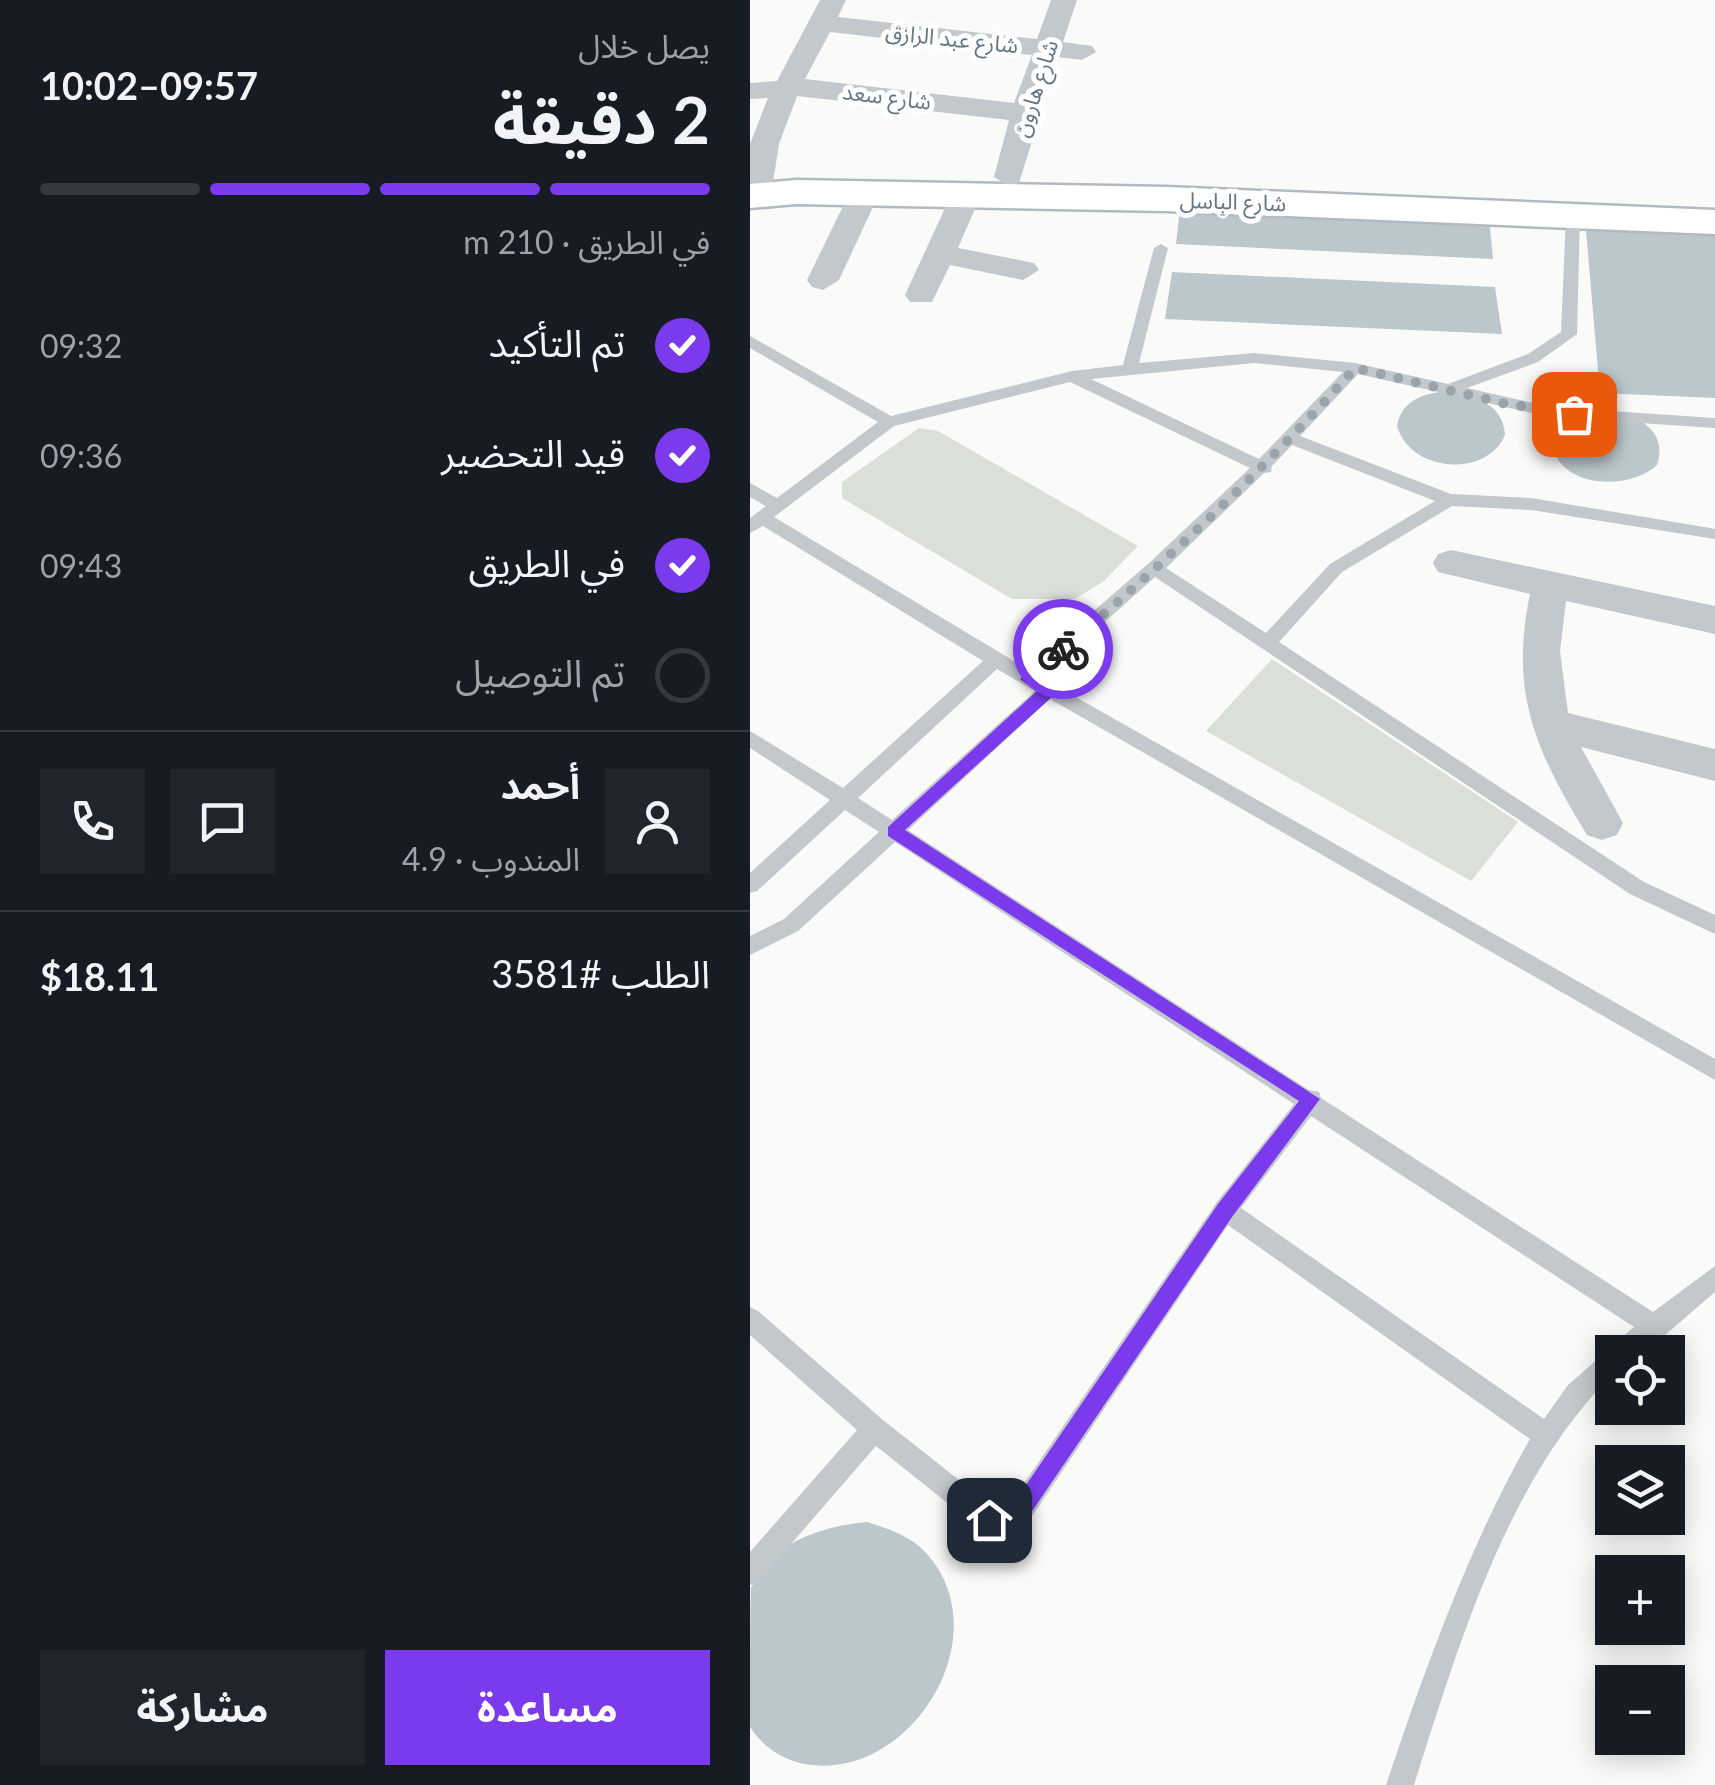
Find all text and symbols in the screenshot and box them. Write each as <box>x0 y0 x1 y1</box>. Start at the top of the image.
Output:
street label: شارع عبد الرازق <box>884 18 1020 62</box>
text: يصل خلال <box>578 26 710 65</box>
street label: شارع هارون <box>1007 36 1067 141</box>
text: 09:57–10:02 <box>40 62 258 108</box>
street label: شارع سعد <box>841 77 933 119</box>
text: 2 دقيقة <box>493 80 710 158</box>
street label: شارع الباسل <box>1179 186 1287 220</box>
text: في الطريق · 210 m <box>463 222 710 261</box>
icon: check <box>655 318 710 373</box>
text: تم التأكيد <box>488 319 625 365</box>
text: 09:32 <box>40 326 122 365</box>
pin <box>1532 372 1617 457</box>
icon: bag <box>1547 387 1602 442</box>
icon: check <box>655 428 710 483</box>
text: قيد التحضير <box>441 429 625 475</box>
text: 09:36 <box>40 436 122 475</box>
icon: check <box>655 538 710 593</box>
text: في الطريق <box>468 539 625 585</box>
text: 09:43 <box>40 546 122 585</box>
courier <box>1013 599 1113 699</box>
icon: bike <box>1036 622 1091 677</box>
text: تم التوصيل <box>455 649 625 695</box>
text: أحمد <box>500 761 580 807</box>
button: phone <box>40 769 145 874</box>
button: chat <box>170 769 275 874</box>
button: person <box>605 769 710 874</box>
text: المندوب · 4.9 <box>402 839 580 878</box>
text: الطلب #3581 <box>491 950 710 996</box>
text: $18.11 <box>40 953 159 999</box>
map controls <box>1595 1335 1685 1755</box>
button: locate <box>1595 1335 1685 1425</box>
button: layers <box>1595 1445 1685 1535</box>
pin <box>947 1478 1032 1563</box>
icon: home <box>962 1493 1017 1548</box>
button: + <box>1595 1555 1685 1645</box>
button: مشاركة <box>40 1650 365 1765</box>
button: مساعدة <box>385 1650 710 1765</box>
button: − <box>1595 1665 1685 1755</box>

